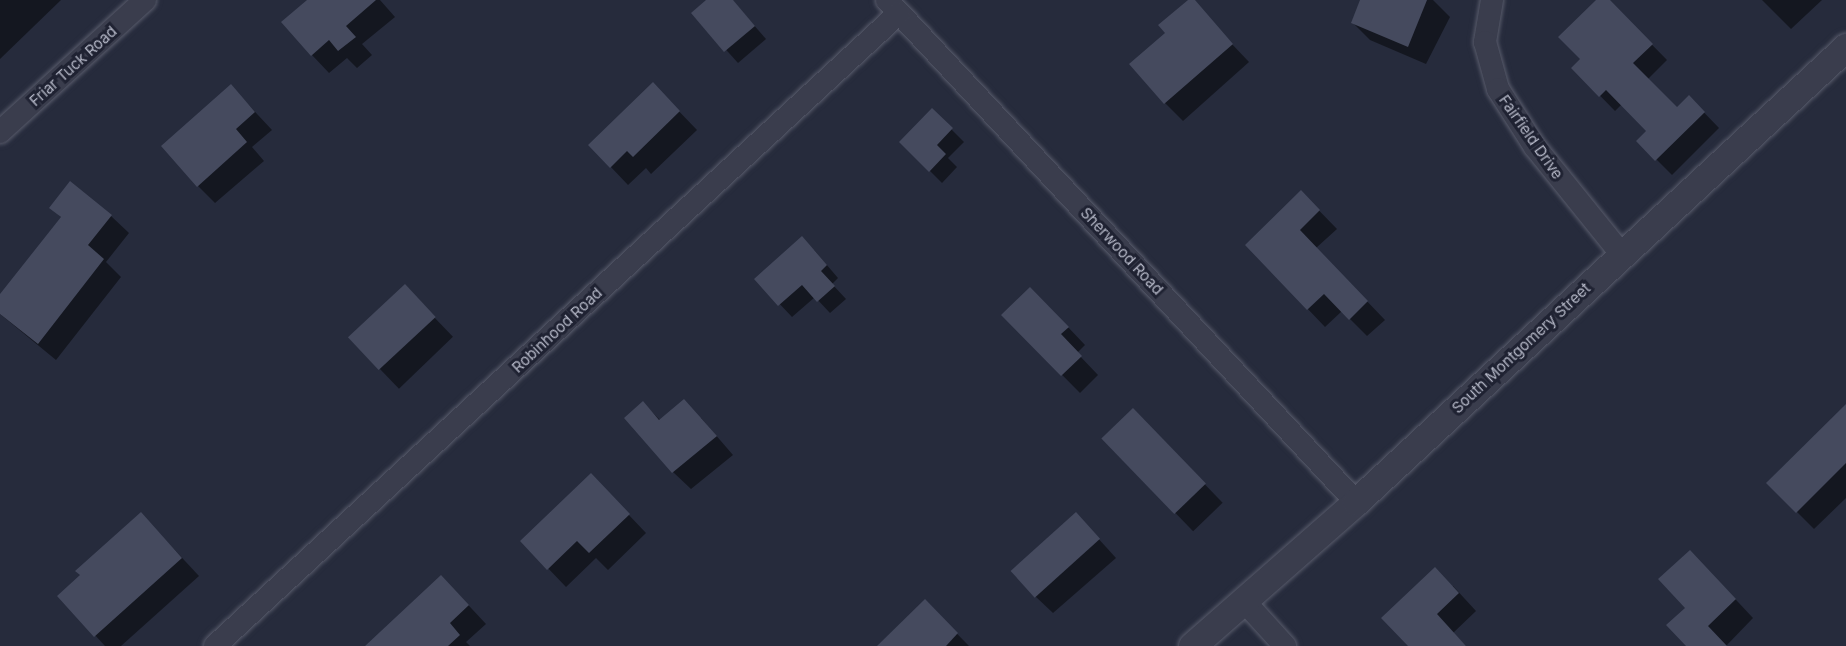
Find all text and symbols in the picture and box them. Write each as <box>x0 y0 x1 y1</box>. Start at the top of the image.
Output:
street label: Friar Tuck Road <box>26 22 120 110</box>
street label: Fairfield Drive <box>1495 91 1567 183</box>
street label: Sherwood Road <box>1077 204 1167 298</box>
street label: South Montgomery Street <box>1448 279 1594 417</box>
street label: Robinhood Road <box>508 284 606 376</box>

